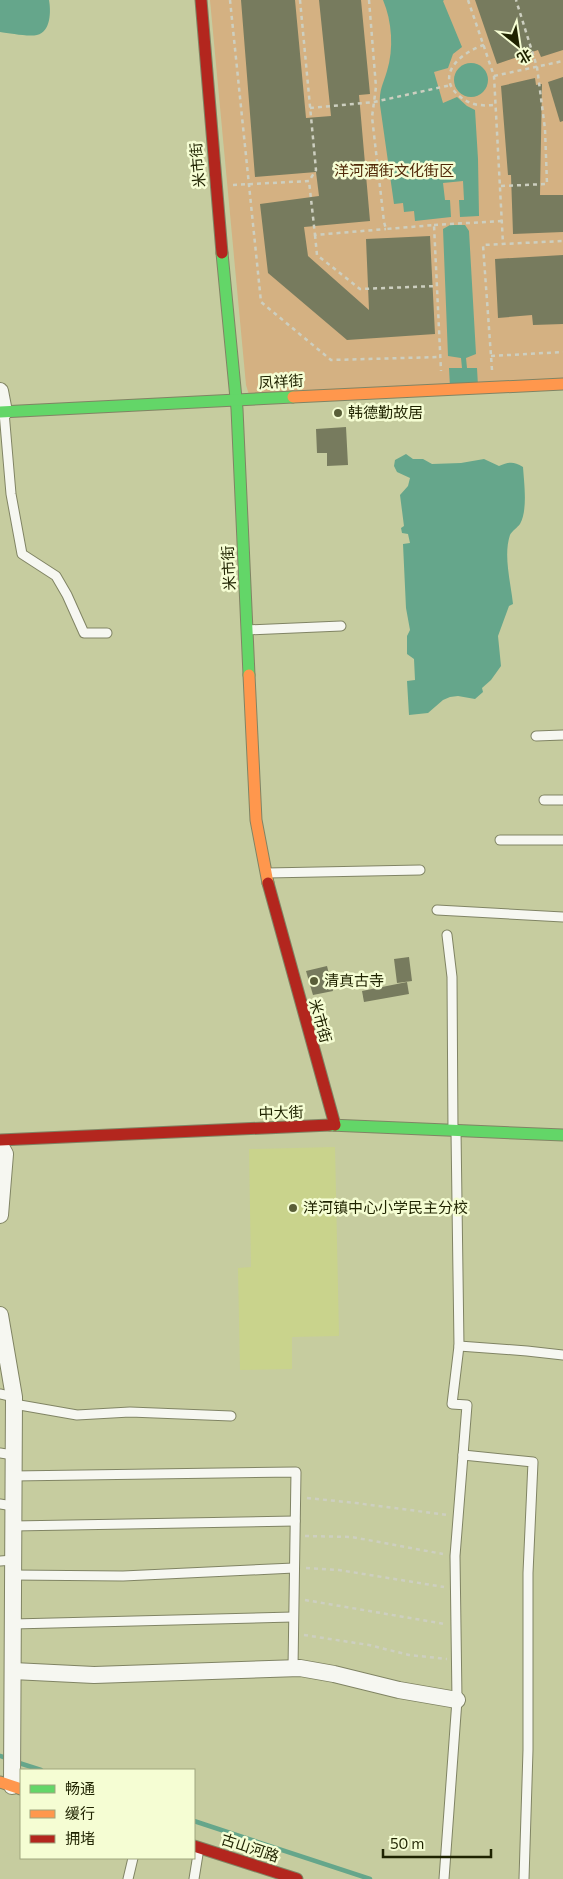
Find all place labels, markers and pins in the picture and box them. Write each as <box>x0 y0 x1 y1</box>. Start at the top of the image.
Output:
place label: 韩德勤故居 <box>348 403 423 421</box>
marker: 韩德勤故居 <box>332 407 344 419</box>
place label: 清真古寺 <box>324 971 384 989</box>
marker: 清真古寺 <box>308 975 320 987</box>
place label: 洋河镇中心小学民主分校 <box>303 1198 468 1216</box>
marker: 洋河镇中心小学民主分校 <box>287 1202 299 1214</box>

